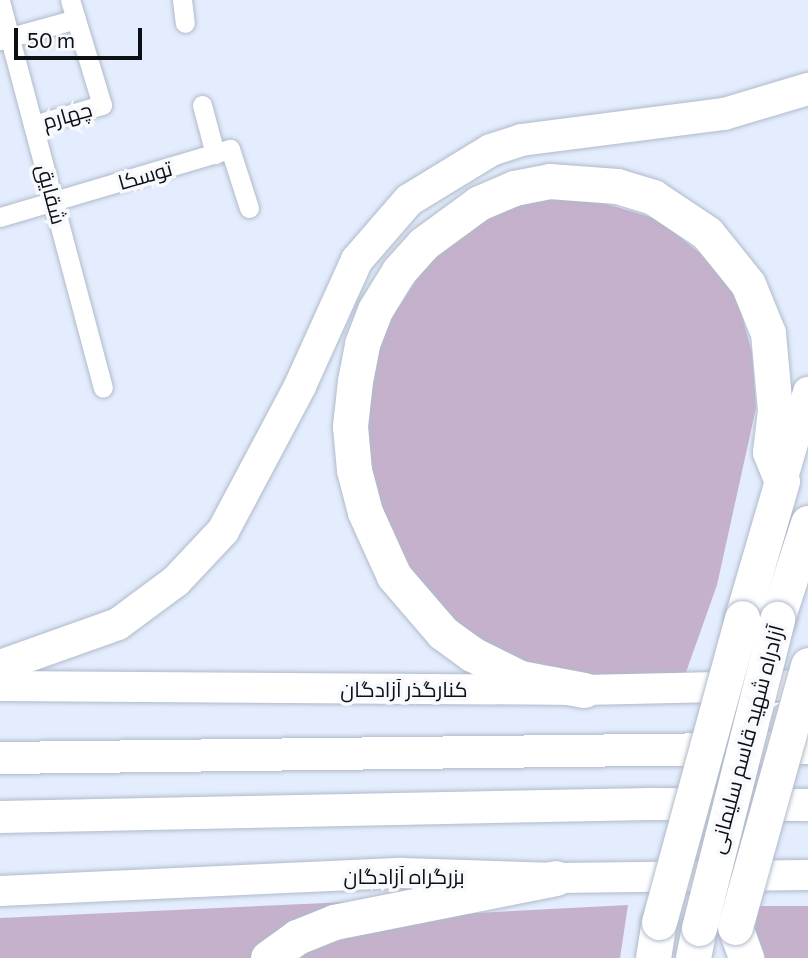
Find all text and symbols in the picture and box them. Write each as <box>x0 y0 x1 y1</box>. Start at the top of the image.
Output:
scale bar <box>18 14 145 58</box>
text: 50 m <box>27 27 75 52</box>
street label: چهارم <box>39 96 95 134</box>
street label: توسکا <box>115 155 175 195</box>
street label: شقایق <box>32 161 72 227</box>
street label: آزادراه شهید قاسم سلیمانی <box>703 622 789 856</box>
street label: کنارگذر آزادگان <box>340 676 468 702</box>
street label: بزرگراه آزادگان <box>343 863 465 889</box>

